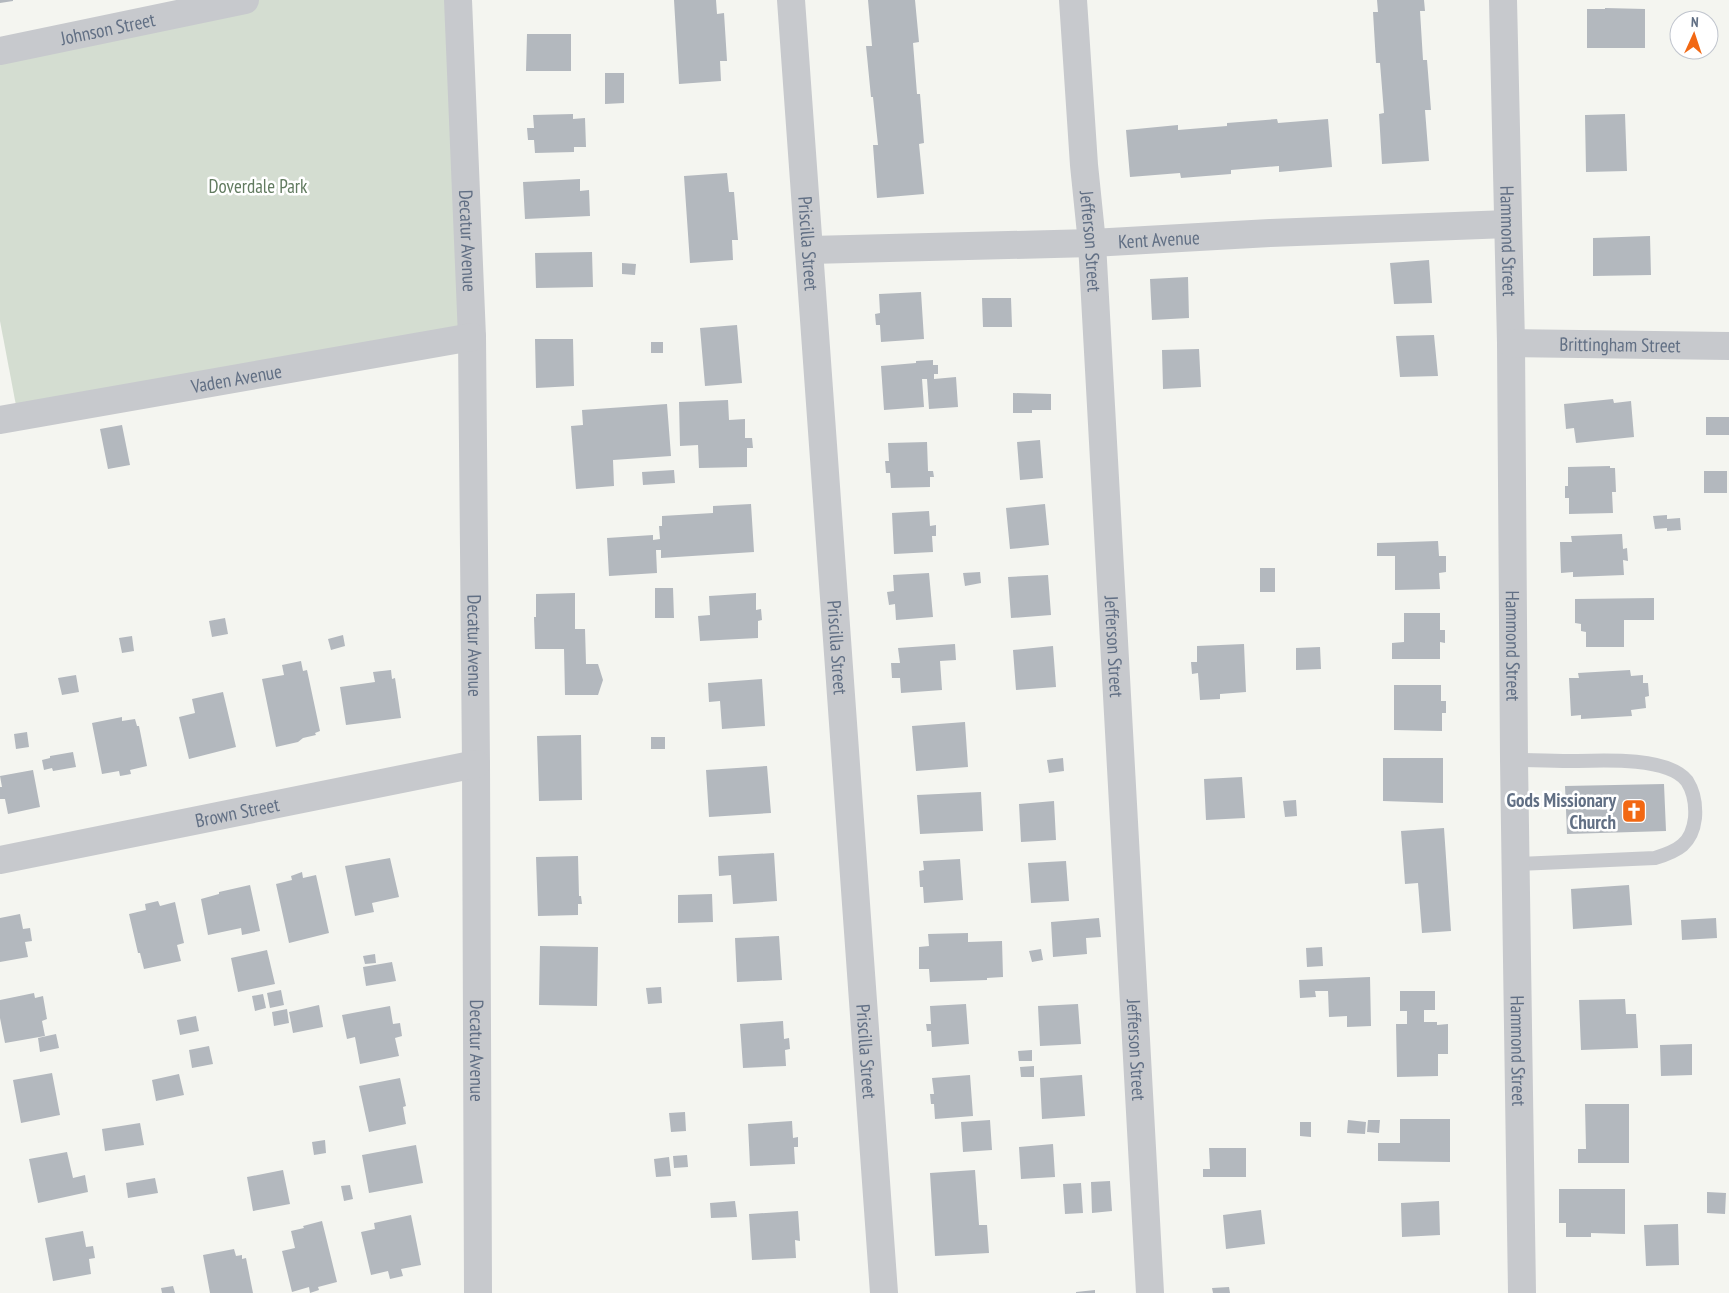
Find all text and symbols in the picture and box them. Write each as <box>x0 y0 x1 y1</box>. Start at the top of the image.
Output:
street label: Johnson Street <box>57 7 158 50</box>
north arrow <box>1669 10 1719 60</box>
text: N <box>1690 13 1699 31</box>
park label: Doverdale Park <box>209 174 308 198</box>
street label: Hammond Street <box>1495 185 1522 297</box>
street label: Jefferson Street <box>1075 188 1107 293</box>
street label: Decatur Avenue <box>454 189 482 293</box>
street label: Priscilla Street <box>793 195 824 292</box>
street label: Kent Avenue <box>1117 225 1200 254</box>
street label: Brittingham Street <box>1559 332 1682 357</box>
street label: Vaden Avenue <box>188 359 284 398</box>
street label: Hammond Street <box>1501 590 1526 702</box>
street label: Decatur Avenue <box>462 594 487 697</box>
street label: Jefferson Street <box>1099 594 1129 699</box>
street label: Priscilla Street <box>822 599 853 696</box>
place label: Gods Missionary Church <box>1507 788 1616 834</box>
street label: Brown Street <box>193 792 282 832</box>
church icon: Gods Missionary Church <box>1621 798 1647 824</box>
street label: Hammond Street <box>1506 995 1531 1107</box>
street label: Jefferson Street <box>1122 998 1151 1102</box>
street label: Decatur Avenue <box>465 999 489 1102</box>
street label: Priscilla Street <box>851 1003 882 1100</box>

